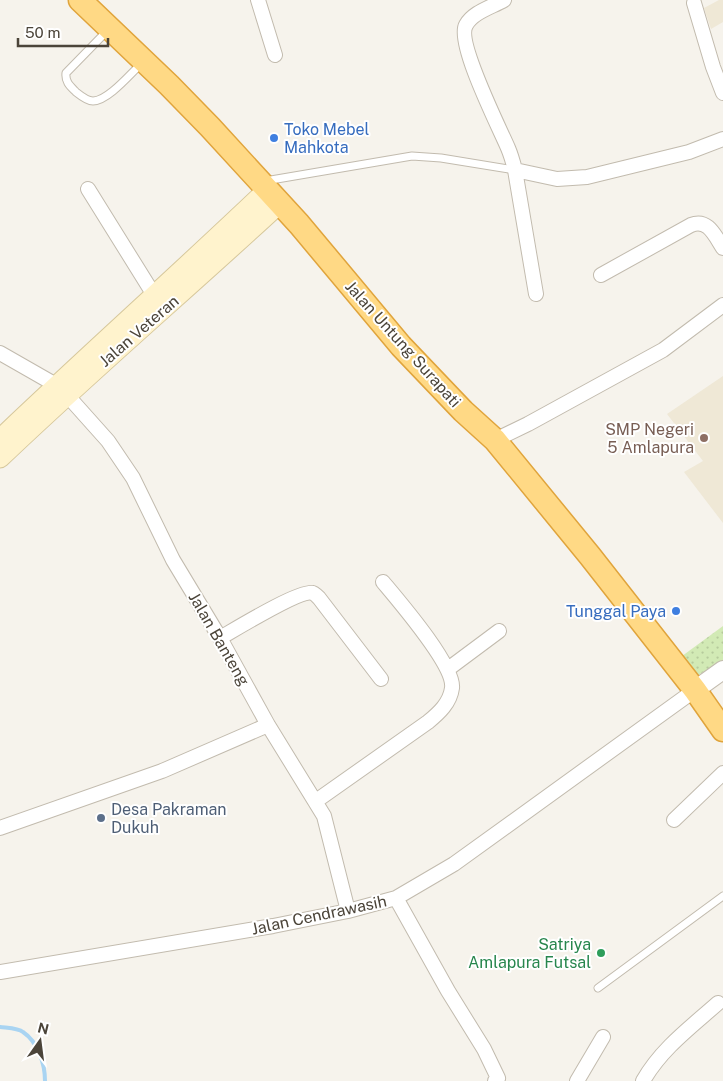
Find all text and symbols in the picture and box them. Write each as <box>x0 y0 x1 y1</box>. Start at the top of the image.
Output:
scale bar <box>18 15 108 47</box>
text: 50 m <box>25 24 60 41</box>
place label: Toko Mebel Mahkota <box>284 120 370 157</box>
marker: Toko Mebel Mahkota <box>268 132 280 144</box>
street label: Jalan Untung Surapati <box>341 277 465 411</box>
street label: Jalan Veteran <box>95 291 183 371</box>
place label: SMP Negeri 5 Amlapura <box>605 420 694 457</box>
marker: SMP Negeri 5 Amlapura <box>698 432 710 444</box>
street label: Jalan Banteng <box>185 589 253 689</box>
place label: Tunggal Paya <box>566 602 666 621</box>
marker: Tunggal Paya <box>670 605 682 617</box>
place label: Desa Pakraman Dukuh <box>111 800 227 837</box>
marker: Desa Pakraman Dukuh <box>95 812 107 824</box>
street label: Jalan Cendrawasih <box>250 891 388 939</box>
place label: Satriya Amlapura Futsal <box>468 935 591 972</box>
marker: Satriya Amlapura Futsal <box>595 947 607 959</box>
north arrow <box>15 1016 65 1066</box>
text: N <box>36 1019 50 1037</box>

